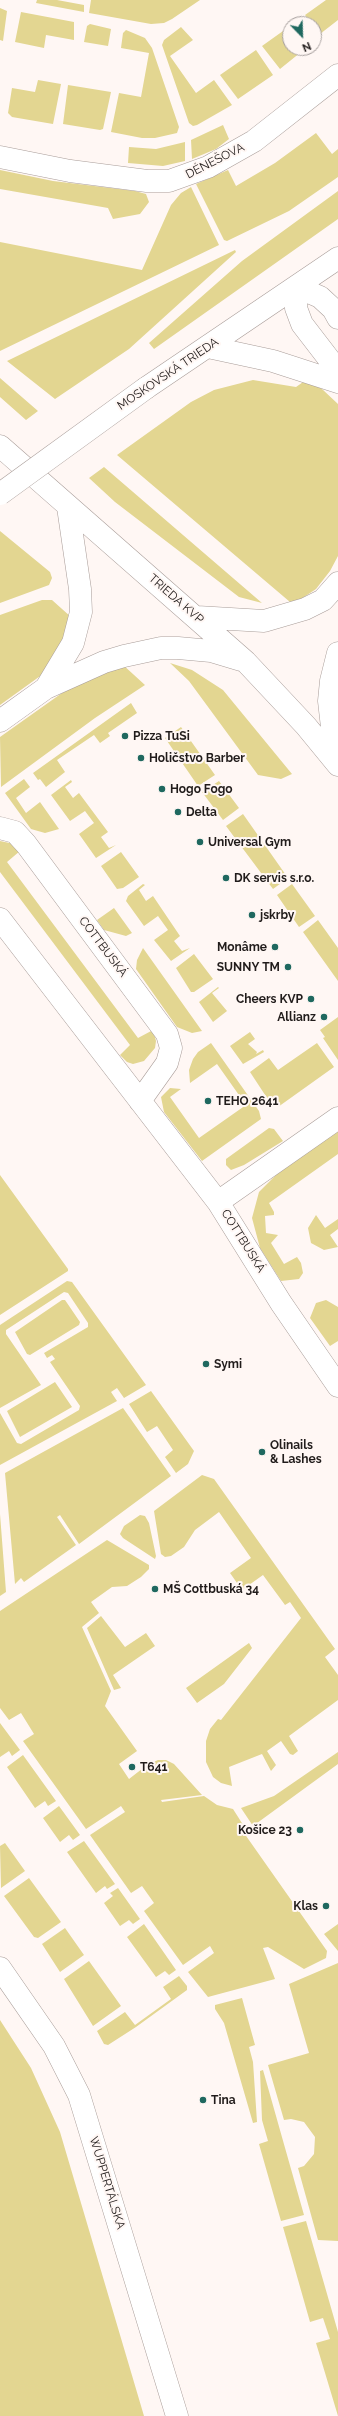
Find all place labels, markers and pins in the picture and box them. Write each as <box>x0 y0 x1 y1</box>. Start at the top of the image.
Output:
place label: Pizza TuSi <box>133 729 190 743</box>
marker: Pizza TuSi <box>120 731 130 741</box>
place label: Holičstvo Barber <box>149 751 245 765</box>
marker: Holičstvo Barber <box>136 753 146 763</box>
place label: Hogo Fogo <box>170 782 233 796</box>
marker: Hogo Fogo <box>157 784 167 794</box>
place label: Delta <box>186 805 217 819</box>
marker: Delta <box>173 807 183 817</box>
place label: Universal Gym <box>208 835 291 849</box>
marker: Universal Gym <box>195 837 205 847</box>
place label: DK servis s.r.o. <box>234 871 314 885</box>
marker: DK servis s.r.o. <box>221 873 231 883</box>
place label: jskrby <box>260 908 294 922</box>
marker: jskrby <box>247 910 257 920</box>
place label: Monâme <box>217 940 267 954</box>
marker: Monâme <box>270 942 280 952</box>
place label: SUNNY TM <box>217 960 280 974</box>
marker: SUNNY TM <box>283 962 293 972</box>
place label: Cheers KVP <box>236 992 303 1006</box>
marker: Cheers KVP <box>306 994 316 1004</box>
place label: Allianz <box>277 1010 316 1024</box>
marker: Allianz <box>319 1012 329 1022</box>
place label: TEHO 2641 <box>216 1094 278 1108</box>
marker: TEHO 2641 <box>203 1096 213 1106</box>
place label: Symi <box>214 1357 242 1371</box>
marker: Symi <box>201 1359 211 1369</box>
place label: Olinails & Lashes <box>270 1438 322 1466</box>
marker: Olinails & Lashes <box>257 1447 267 1457</box>
place label: MŠ Cottbuská 34 <box>163 1582 259 1596</box>
marker: MŠ Cottbuská 34 <box>150 1584 160 1594</box>
place label: T641 <box>140 1760 167 1774</box>
marker: T641 <box>127 1762 137 1772</box>
place label: Košice 23 <box>238 1823 292 1837</box>
marker: Košice 23 <box>295 1825 305 1835</box>
place label: Klas <box>293 1899 318 1913</box>
marker: Klas <box>321 1901 331 1911</box>
place label: Tina <box>211 2093 236 2107</box>
marker: Tina <box>198 2095 208 2105</box>

